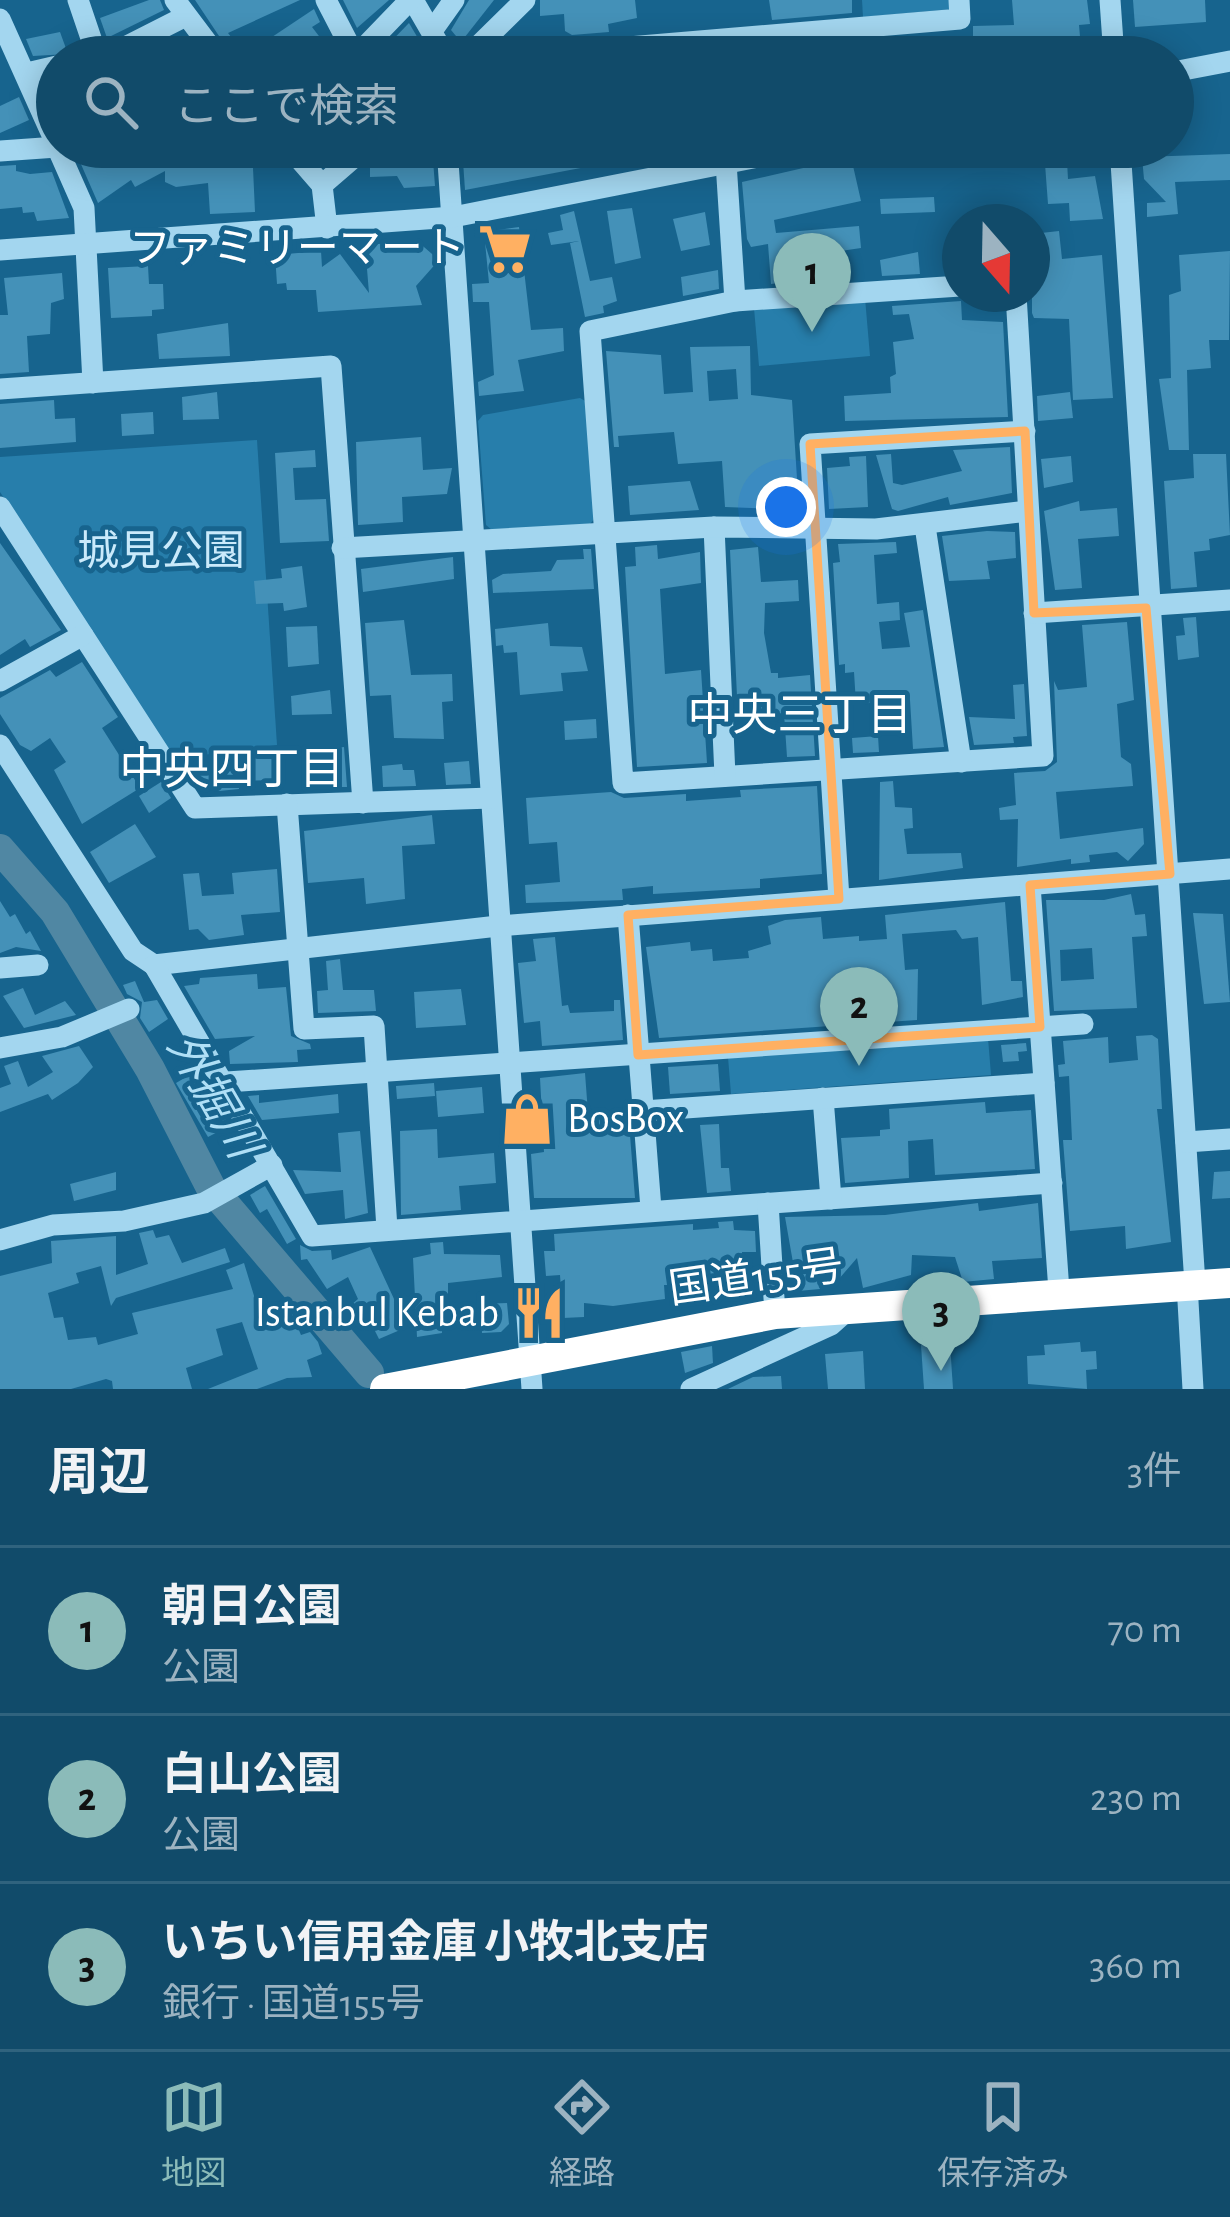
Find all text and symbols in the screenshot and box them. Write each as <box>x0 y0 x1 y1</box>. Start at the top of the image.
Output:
search box <box>36 36 1194 168</box>
icon: search <box>78 69 144 135</box>
text: ここで検索 <box>174 85 399 130</box>
north arrow <box>942 204 1050 312</box>
supermarket icon: ファミリーマート <box>476 220 534 278</box>
place label: ファミリーマート <box>129 228 465 270</box>
pin: 1 <box>773 233 851 332</box>
your location <box>756 477 816 537</box>
park label: 城見公園 <box>77 529 245 573</box>
district label: 中央三丁目 <box>687 692 913 739</box>
district label: 中央四丁目 <box>119 746 345 793</box>
pin: 2 <box>820 967 898 1066</box>
water label: 外掘川 <box>159 1025 269 1169</box>
shop icon: BosBox <box>498 1090 556 1148</box>
place label: BosBox <box>567 1098 684 1140</box>
street label: 国道155号 <box>666 1243 846 1311</box>
pin: 3 <box>902 1272 980 1371</box>
restaurant icon: Istanbul Kebab <box>510 1284 568 1342</box>
place label: Istanbul Kebab <box>255 1292 499 1334</box>
text: 周辺 <box>48 1448 150 1499</box>
text: 3件 <box>1127 1453 1182 1492</box>
text: 朝日公園 <box>162 1585 342 1630</box>
text: 1 <box>80 1611 94 1650</box>
text: 70 m <box>1108 1611 1182 1650</box>
text: 公園 <box>162 1649 240 1688</box>
text: 白山公園 <box>162 1753 342 1798</box>
text: 2 <box>78 1779 96 1818</box>
text: 230 m <box>1090 1779 1182 1818</box>
text: 公園 <box>162 1817 240 1856</box>
text: いちい信用金庫 小牧北支店 <box>162 1921 709 1966</box>
text: 3 <box>79 1947 95 1986</box>
text: 360 m <box>1089 1947 1182 1986</box>
text: 銀行 · 国道155号 <box>162 1985 425 2024</box>
tab: 地図 <box>161 2074 227 2195</box>
tab: 経路 <box>549 2074 615 2195</box>
tab: 保存済み <box>937 2074 1069 2195</box>

